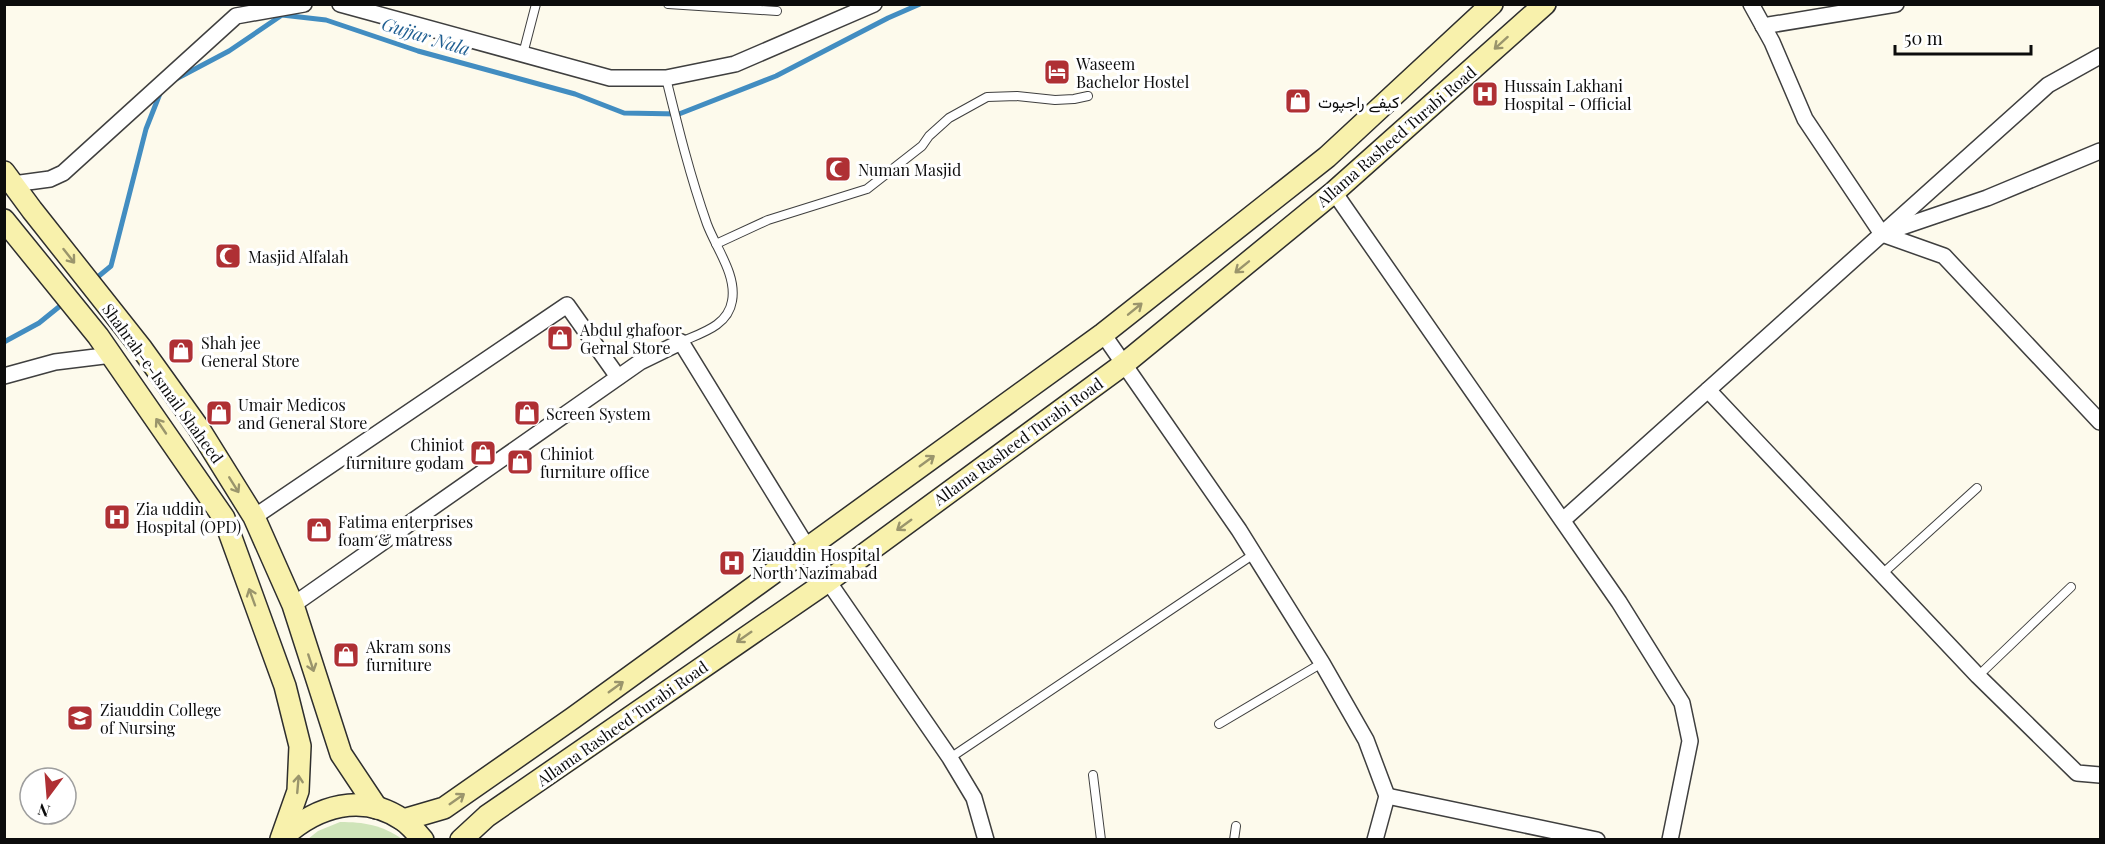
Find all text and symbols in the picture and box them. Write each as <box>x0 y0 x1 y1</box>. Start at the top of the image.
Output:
water label: Gujjar Nala <box>379 11 473 61</box>
scale bar <box>1895 18 2032 56</box>
text: 50 m <box>1904 26 1943 50</box>
one-way arrow <box>1494 36 1509 50</box>
place label: Waseem Bachelor Hostel <box>1075 53 1190 92</box>
hotel icon: Waseem Bachelor Hostel <box>1042 57 1072 87</box>
street label: Allama Rasheed Turabi Road <box>1311 61 1480 212</box>
place label: Hussain Lakhani Hospital - Official <box>1504 75 1632 114</box>
hospital icon: Hussain Lakhani Hospital - Official <box>1470 79 1500 109</box>
shop icon: کیفے راجپوت <box>1283 86 1313 116</box>
place label: کیفے راجپوت <box>1318 91 1399 114</box>
mosque icon: Numan Masjid <box>823 154 853 184</box>
place label: Numan Masjid <box>858 159 961 180</box>
mosque icon: Masjid Alfalah <box>213 241 243 271</box>
place label: Masjid Alfalah <box>248 246 349 267</box>
one-way arrow <box>62 248 75 264</box>
one-way arrow <box>1235 260 1251 273</box>
street label: Shahrah-e-Ismail Shaheed <box>98 299 228 467</box>
one-way arrow <box>1127 302 1143 315</box>
place label: Abdul ghafoor Gernal Store <box>579 319 682 358</box>
shop icon: Abdul ghafoor Gernal Store <box>545 323 575 353</box>
place label: Shah jee General Store <box>201 332 300 371</box>
shop icon: Shah jee General Store <box>166 336 196 366</box>
street label: Allama Rasheed Turabi Road <box>928 372 1107 510</box>
place label: Umair Medicos and General Store <box>238 394 367 433</box>
shop icon: Umair Medicos and General Store <box>204 398 234 428</box>
shop icon: Screen System <box>512 398 542 428</box>
place label: Screen System <box>546 403 651 424</box>
one-way arrow <box>155 419 167 435</box>
place label: Chiniot furniture godam <box>346 434 464 473</box>
shop icon: Chiniot furniture godam <box>468 438 498 468</box>
place label: Chiniot furniture office <box>540 443 650 482</box>
shop icon: Chiniot furniture office <box>505 447 535 477</box>
one-way arrow <box>918 455 934 467</box>
one-way arrow <box>229 476 241 493</box>
place label: Zia uddin Hospital (OPD) <box>136 498 241 537</box>
hospital icon: Zia uddin Hospital (OPD) <box>102 502 132 532</box>
place label: Fatima enterprises foam & matress <box>338 511 473 550</box>
shop icon: Fatima enterprises foam & matress <box>304 515 334 545</box>
one-way arrow <box>896 519 912 531</box>
place label: Ziauddin Hospital North Nazimabad <box>752 544 881 583</box>
hospital icon: Ziauddin Hospital North Nazimabad <box>717 548 747 578</box>
one-way arrow <box>246 588 257 607</box>
one-way arrow <box>737 631 753 643</box>
place label: Akram sons furniture <box>365 636 451 675</box>
shop icon: Akram sons furniture <box>331 640 361 670</box>
one-way arrow <box>306 653 317 672</box>
street label: Allama Rasheed Turabi Road <box>531 656 712 791</box>
one-way arrow <box>607 680 623 693</box>
place label: Ziauddin College of Nursing <box>100 699 221 738</box>
school or university icon: Ziauddin College of Nursing <box>65 703 95 733</box>
north arrow <box>18 766 78 826</box>
one-way arrow <box>293 774 304 794</box>
one-way arrow <box>448 793 464 805</box>
text: N <box>35 799 52 823</box>

